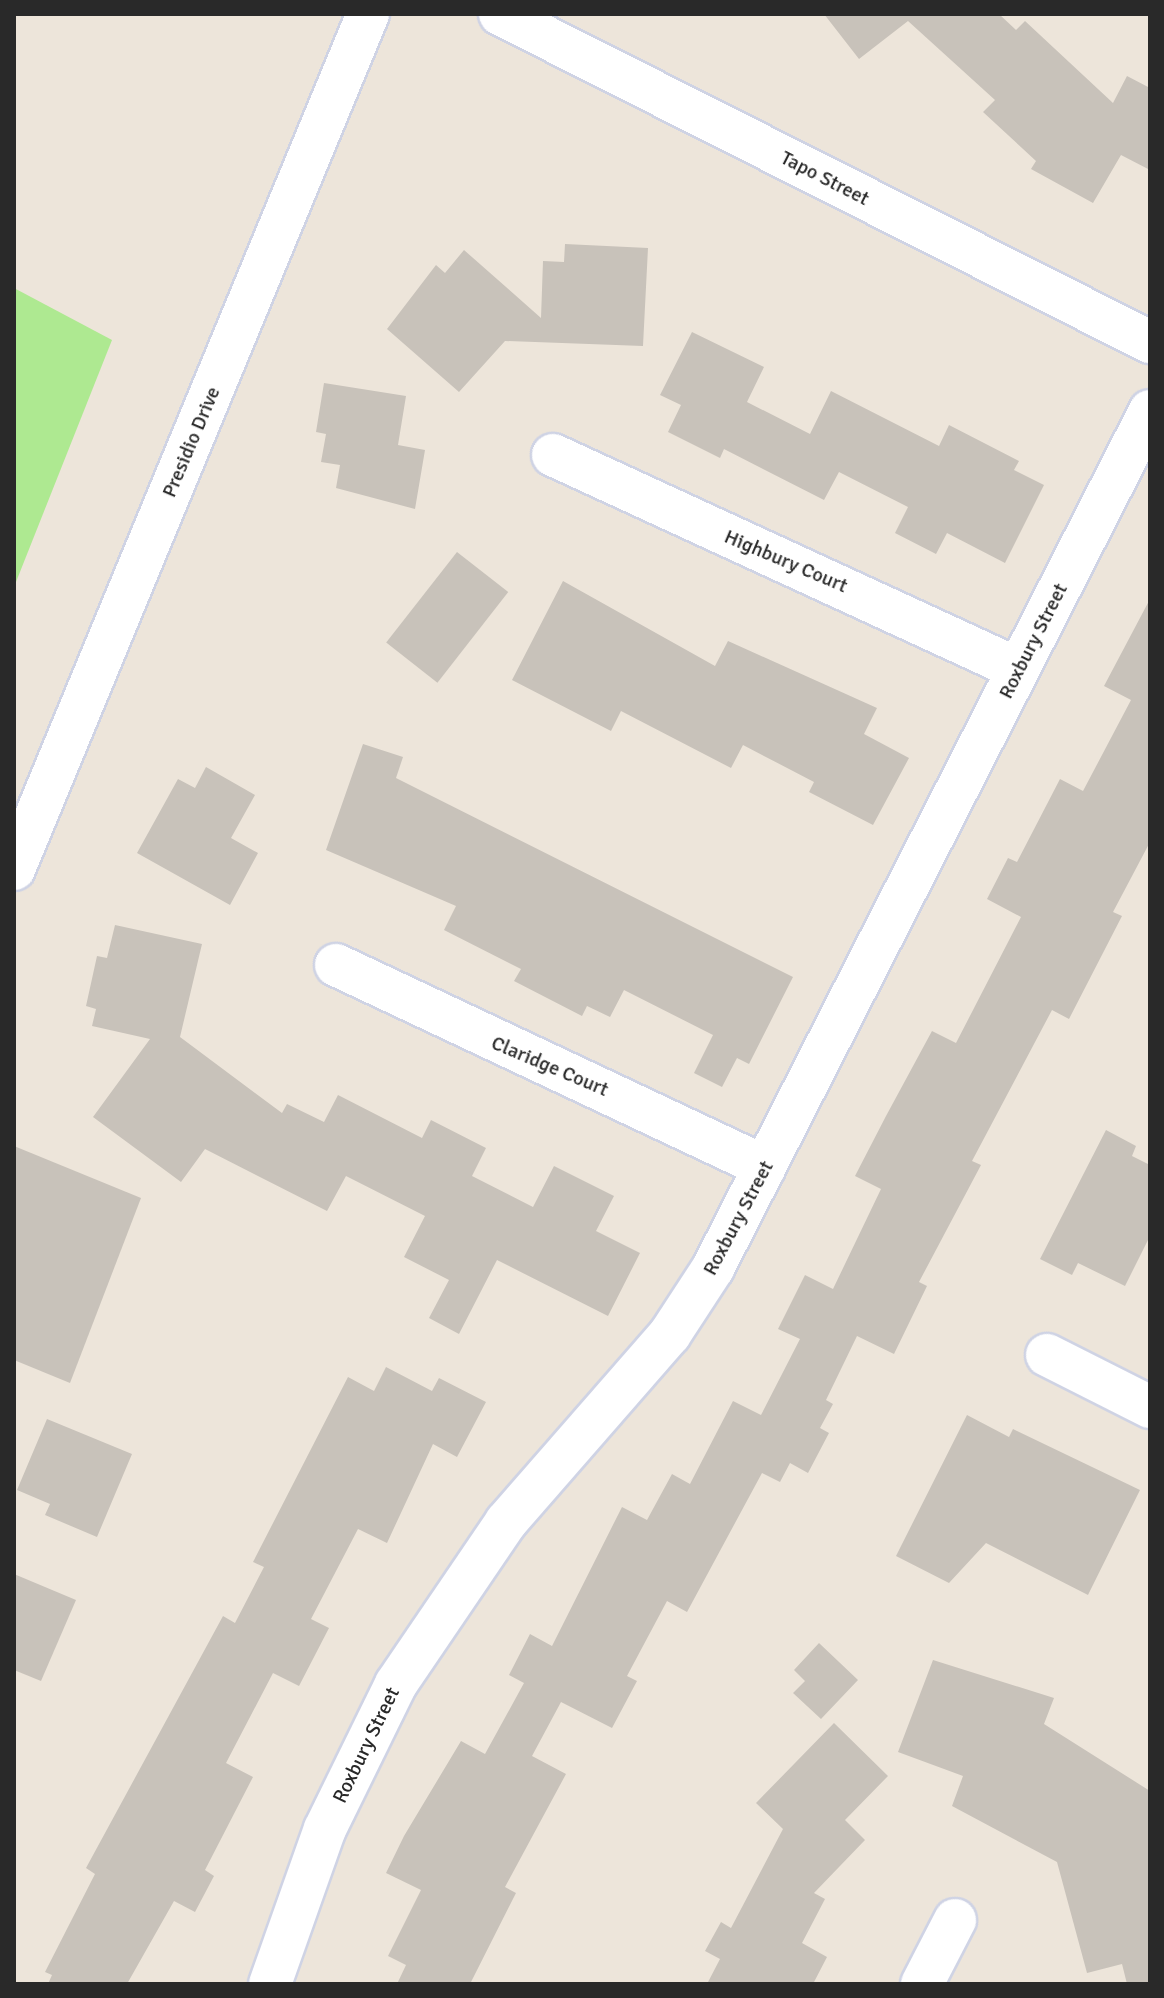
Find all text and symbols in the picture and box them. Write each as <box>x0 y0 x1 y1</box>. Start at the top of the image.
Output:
street label: Tapo Street <box>777 146 873 210</box>
street label: Presidio Drive <box>157 383 225 501</box>
street label: Highbury Court <box>721 524 851 598</box>
street label: Roxbury Street <box>994 579 1072 703</box>
street label: Claridge Court <box>488 1031 612 1101</box>
street label: Roxbury Street <box>698 1157 778 1279</box>
street label: Roxbury Street <box>328 1683 404 1807</box>

